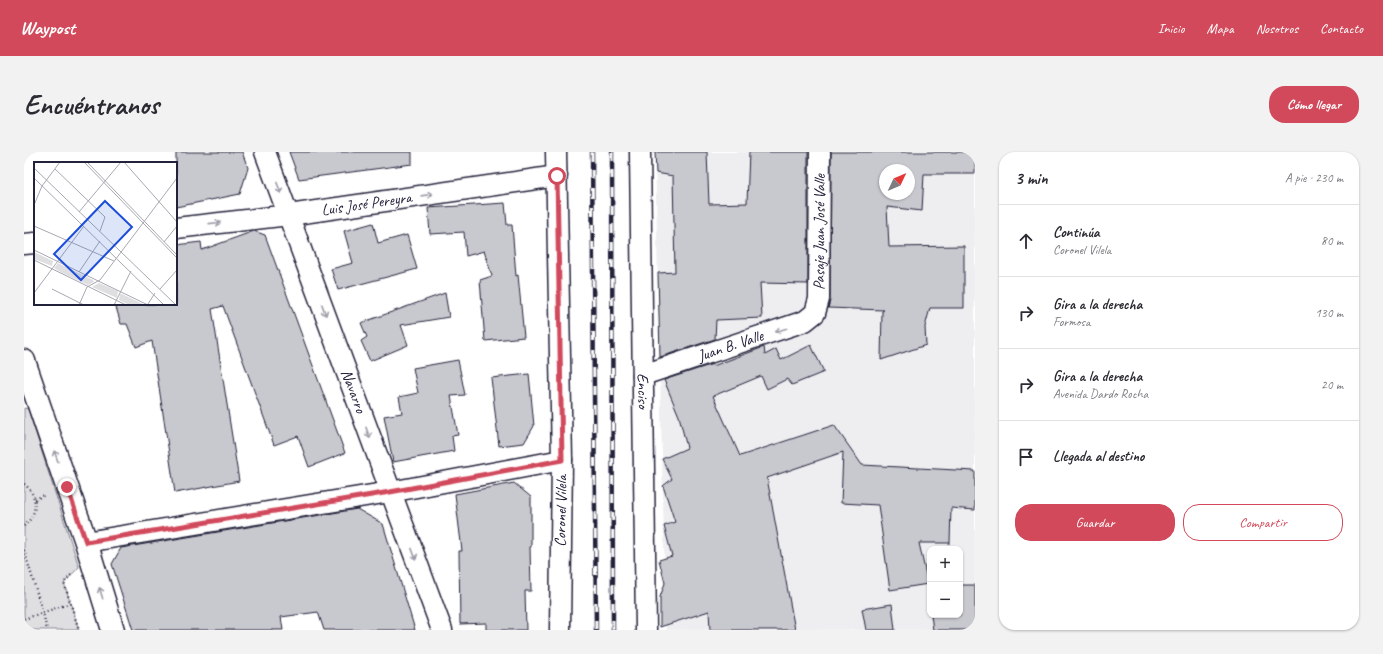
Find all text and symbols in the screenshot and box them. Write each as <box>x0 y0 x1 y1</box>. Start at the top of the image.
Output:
text: Waypost <box>20 16 75 40</box>
text: Inicio <box>1158 20 1185 37</box>
text: Mapa <box>1207 20 1234 37</box>
text: Nosotros <box>1256 20 1298 37</box>
text: Contacto <box>1320 20 1363 37</box>
button: Cómo llegar <box>1269 86 1359 123</box>
text: Encuéntranos <box>24 87 159 122</box>
inset map <box>34 162 177 305</box>
north arrow <box>879 164 915 200</box>
route start <box>548 167 566 185</box>
text: 3 min <box>1015 168 1048 189</box>
text: A pie · 230 m <box>1285 170 1343 186</box>
street label: Pasaje Juan José Valle <box>809 172 830 290</box>
one-way arrow <box>275 182 283 194</box>
street label: Luis José Pereyra <box>320 187 414 220</box>
one-way arrow <box>420 191 433 199</box>
one-way arrow <box>208 220 221 227</box>
text: Continúa <box>1053 223 1100 242</box>
icon: ahead <box>1015 230 1037 252</box>
text: 80 m <box>1321 233 1343 249</box>
text: Coronel Vilela <box>1053 242 1111 258</box>
text: Gira a la derecha <box>1053 295 1142 314</box>
icon: right <box>1015 302 1037 324</box>
one-way arrow <box>320 304 328 316</box>
text: 130 m <box>1315 305 1343 321</box>
text: Formosa <box>1053 314 1090 330</box>
street label: Juan B. Valle <box>694 325 767 366</box>
one-way arrow <box>775 326 787 334</box>
street label: Navarro <box>336 366 371 417</box>
text: Gira a la derecha <box>1053 367 1142 386</box>
street label: Enciso <box>633 373 653 411</box>
icon: right <box>1015 374 1037 396</box>
text: 20 m <box>1321 377 1343 393</box>
text: Avenida Dardo Rocha <box>1053 386 1148 402</box>
one-way arrow <box>365 426 373 438</box>
icon: arrive <box>1015 446 1037 468</box>
text: Llegada al destino <box>1053 447 1144 466</box>
one-way arrow <box>52 450 60 462</box>
street label: Coronel Vilela <box>550 474 572 547</box>
route end <box>58 478 76 496</box>
button: Guardar <box>1015 504 1175 541</box>
button: Compartir <box>1183 504 1343 541</box>
map controls <box>927 546 963 618</box>
button: + <box>927 546 963 582</box>
one-way arrow <box>410 548 418 560</box>
button: − <box>927 582 963 618</box>
one-way arrow <box>97 586 104 599</box>

